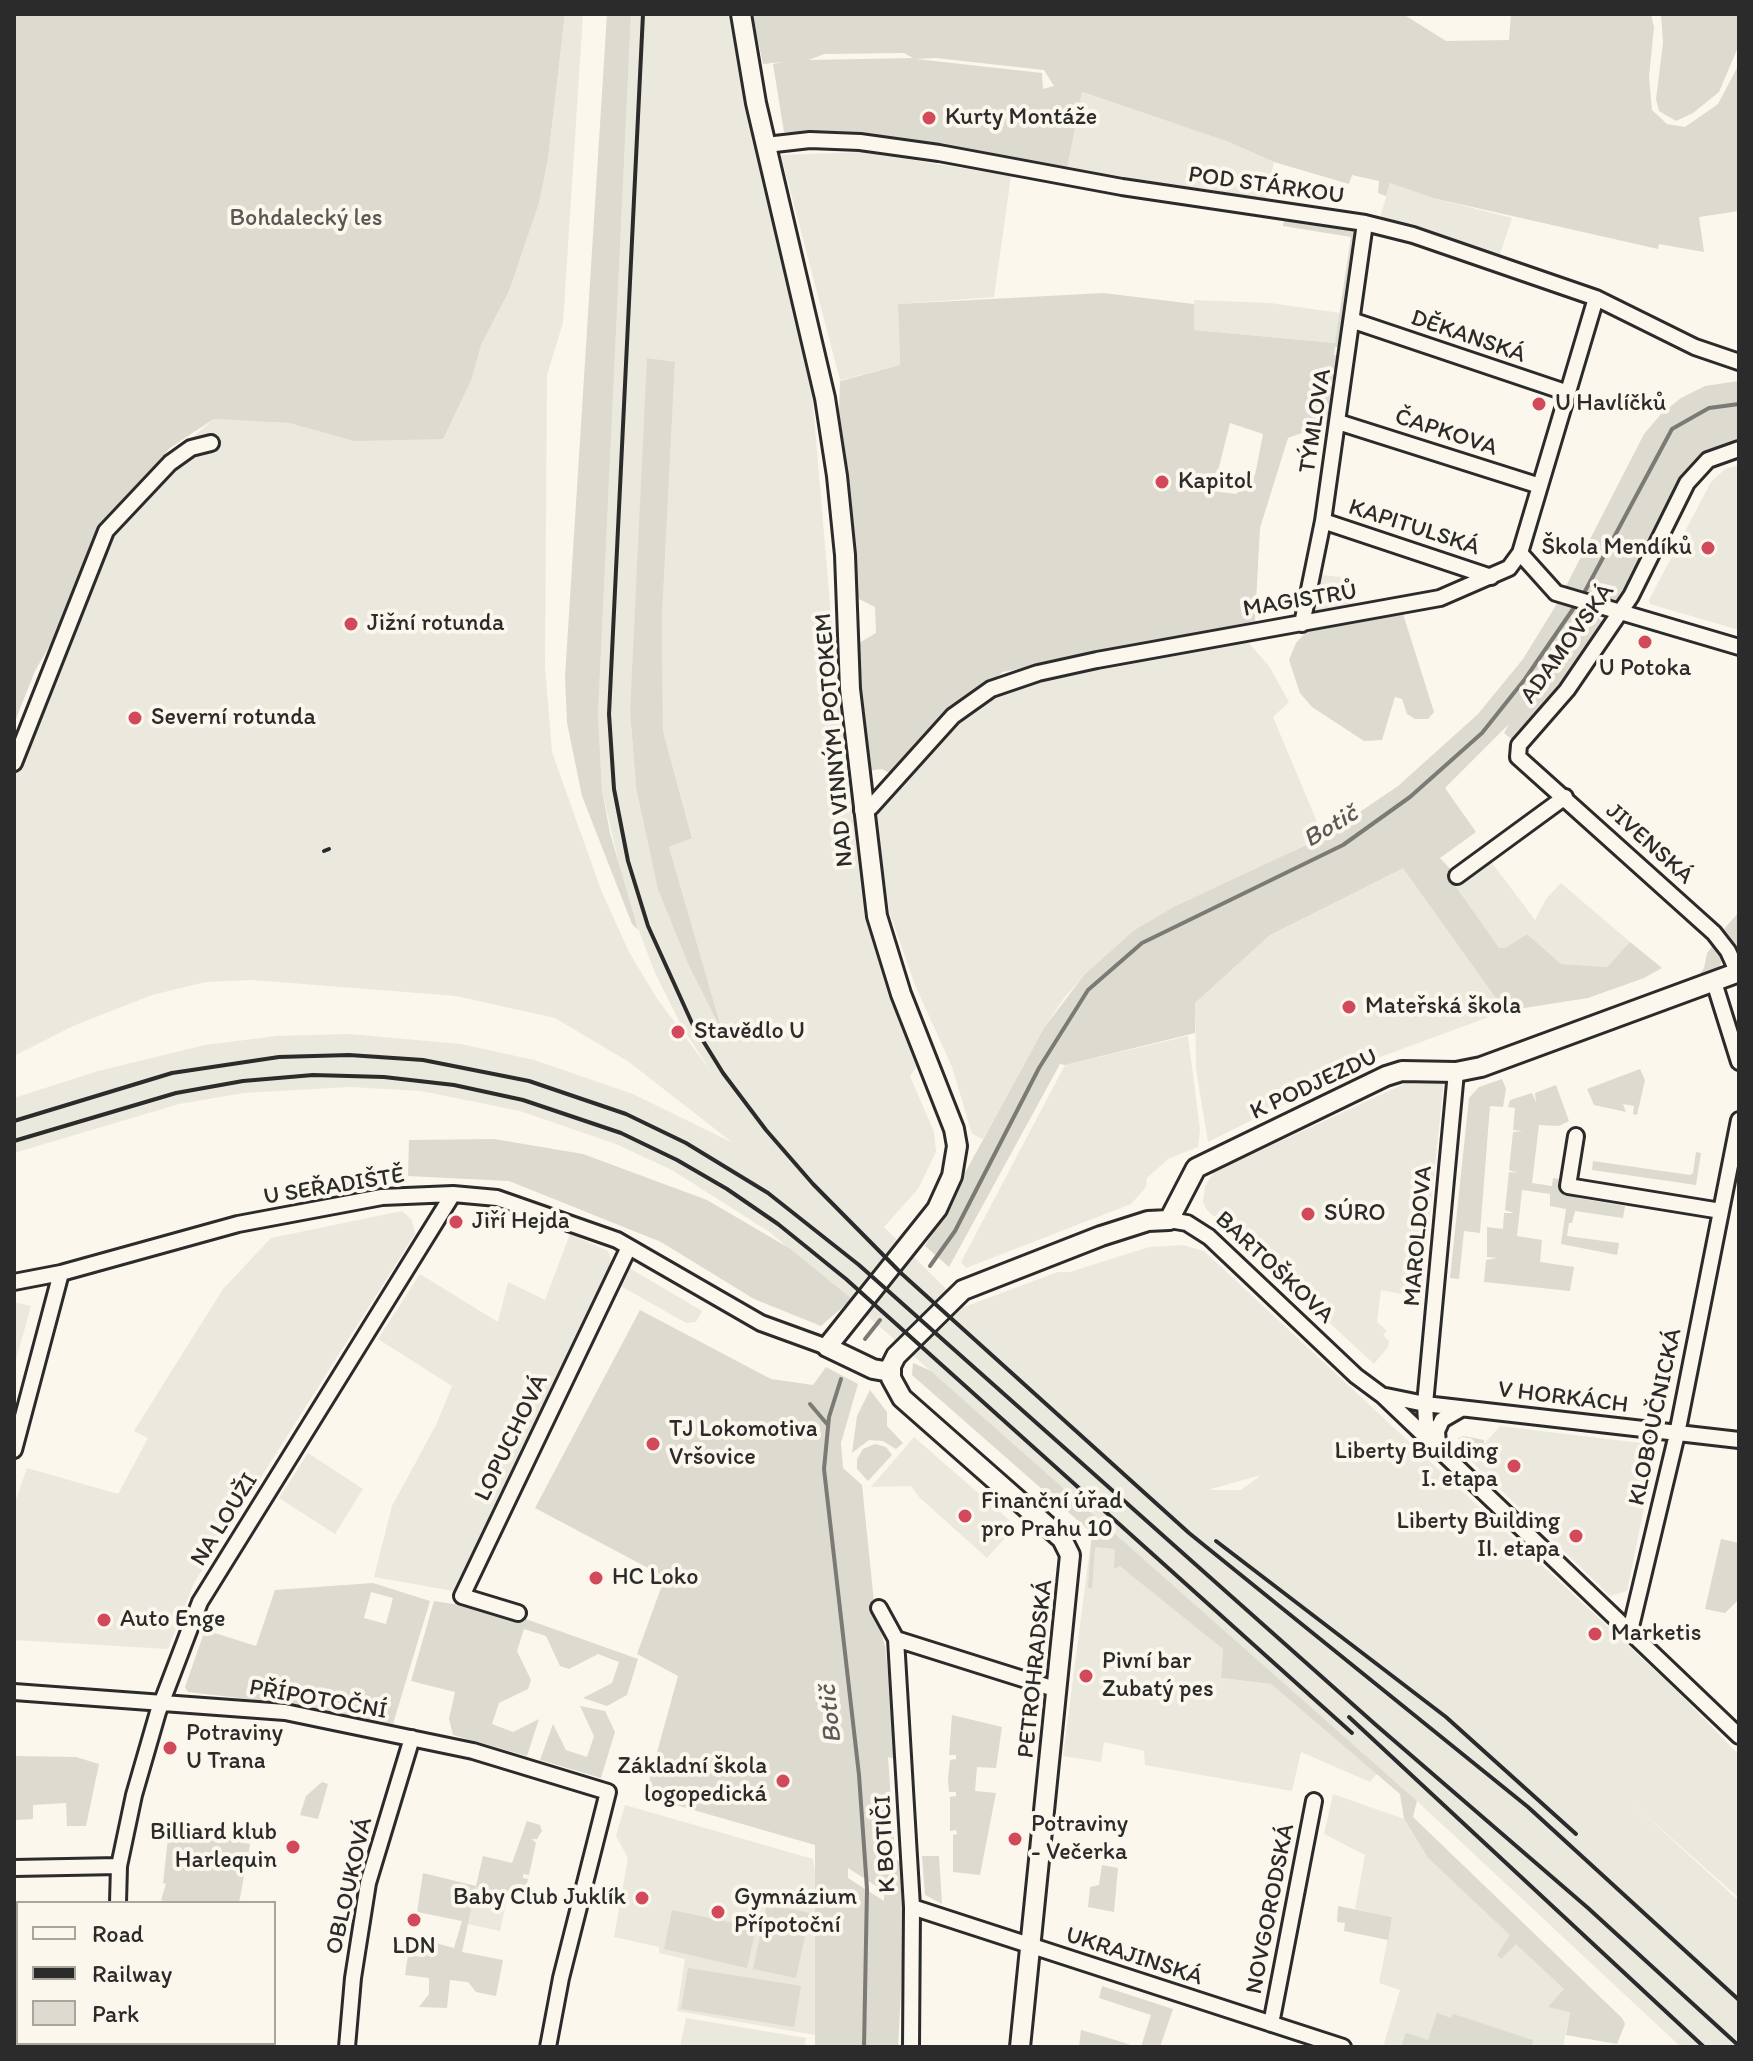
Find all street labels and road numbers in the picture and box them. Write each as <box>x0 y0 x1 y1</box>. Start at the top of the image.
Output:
street label: POD STÁRKOU <box>1186 161 1346 211</box>
street label: DĚKANSKÁ <box>1407 304 1529 370</box>
street label: TÝMLOVA <box>1294 367 1338 475</box>
street label: ČAPKOVA <box>1391 403 1501 463</box>
street label: KAPITULSKÁ <box>1345 493 1483 563</box>
street label: MAGISTRŮ <box>1241 578 1359 624</box>
street label: ADAMOVSKÁ <box>1515 578 1621 710</box>
street label: NAD VINNÝM POTOKEM <box>810 612 860 868</box>
street label: JIVENSKÁ <box>1599 797 1699 891</box>
street label: K PODJEZDU <box>1246 1043 1382 1127</box>
street label: U SEŘADIŠTĚ <box>261 1162 407 1212</box>
street label: MAROLDOVA <box>1398 1164 1440 1308</box>
street label: BARTOŠKOVA <box>1209 1206 1339 1330</box>
street label: KLOBOUČNICKÁ <box>1623 1326 1689 1508</box>
street label: LOPUCHOVÁ <box>469 1370 555 1506</box>
street label: V HORKÁCH <box>1496 1376 1630 1420</box>
street label: NA LOUŽI <box>185 1468 265 1572</box>
street label: PETROHRADSKÁ <box>1012 1578 1060 1760</box>
street label: PŘÍPOTOČNÍ <box>247 1674 389 1726</box>
street label: K BOTIČI <box>869 1794 903 1894</box>
street label: OBLOUKOVÁ <box>320 1815 380 1957</box>
street label: NOVGORODSKÁ <box>1240 1821 1302 1997</box>
street label: UKRAJINSKÁ <box>1062 1921 1206 1993</box>

